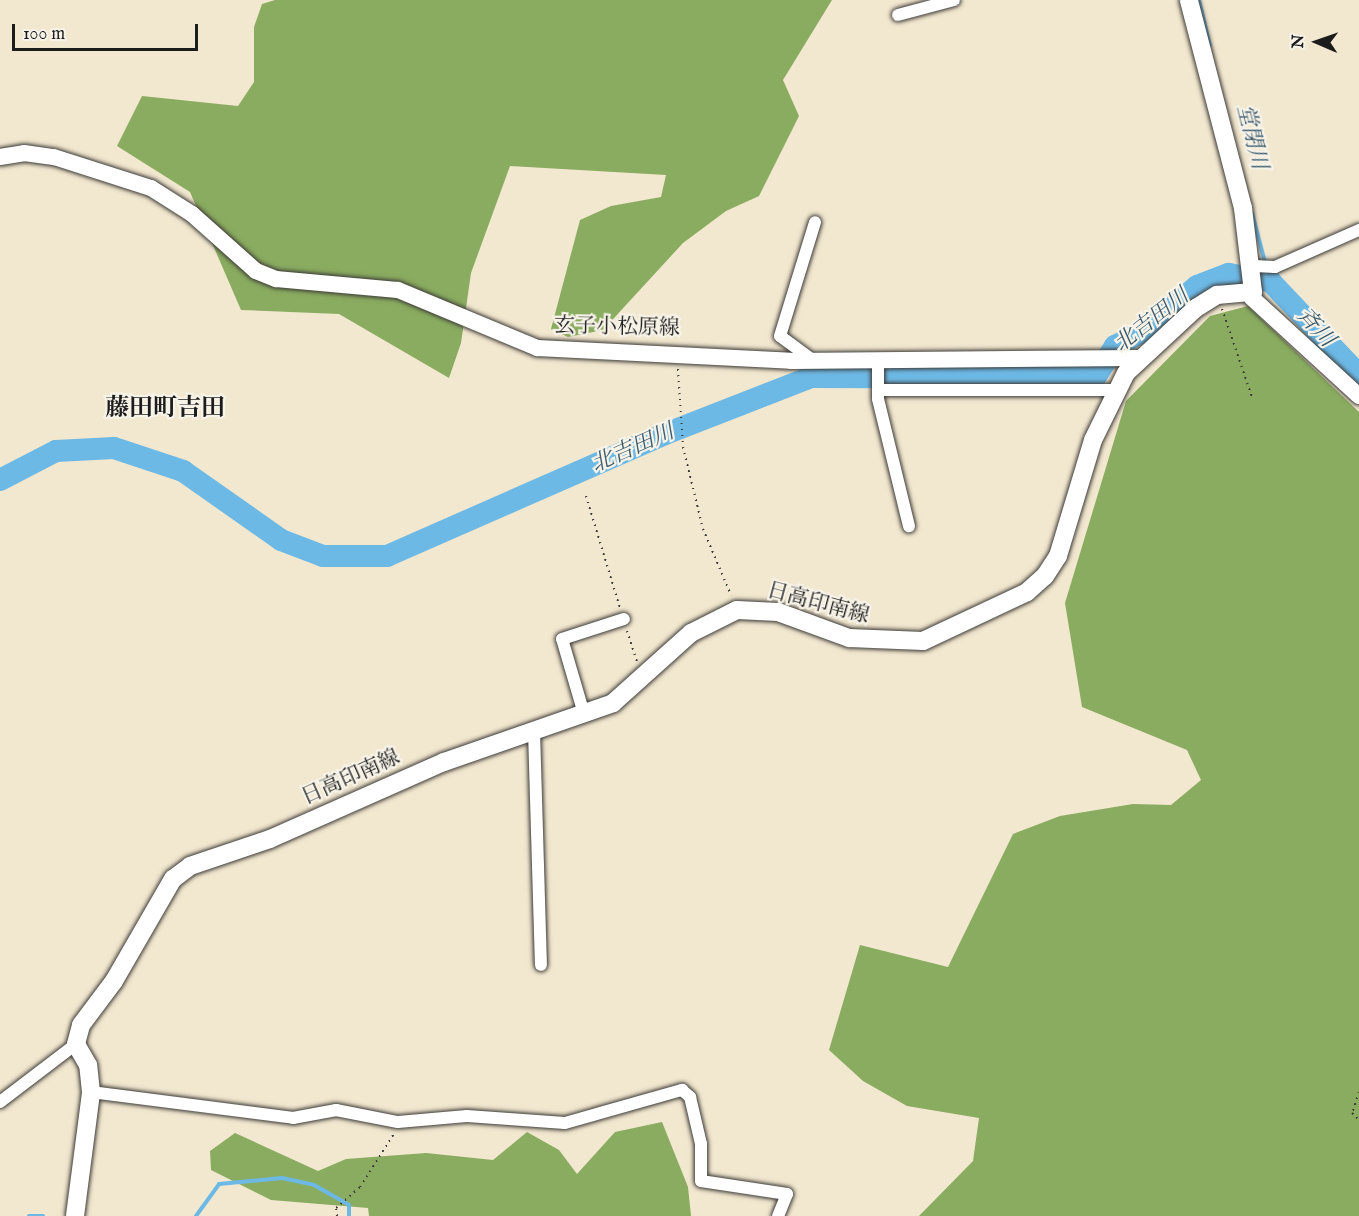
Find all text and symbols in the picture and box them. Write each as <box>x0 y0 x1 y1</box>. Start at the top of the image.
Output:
scale bar <box>15 12 201 50</box>
north arrow <box>1287 12 1347 72</box>
text: 100 m <box>23 23 65 46</box>
text: N <box>1289 34 1309 49</box>
water label: 堂閉川 <box>1230 102 1272 172</box>
water label: 北吉田川 <box>1109 284 1195 358</box>
water label: 斉川 <box>1290 303 1340 353</box>
street label: 玄子小松原線 <box>554 314 680 342</box>
district label: 藤田町吉田 <box>105 395 225 423</box>
water label: 北吉田川 <box>587 419 679 479</box>
street label: 日高印南線 <box>764 578 872 630</box>
street label: 日高印南線 <box>298 745 404 811</box>

